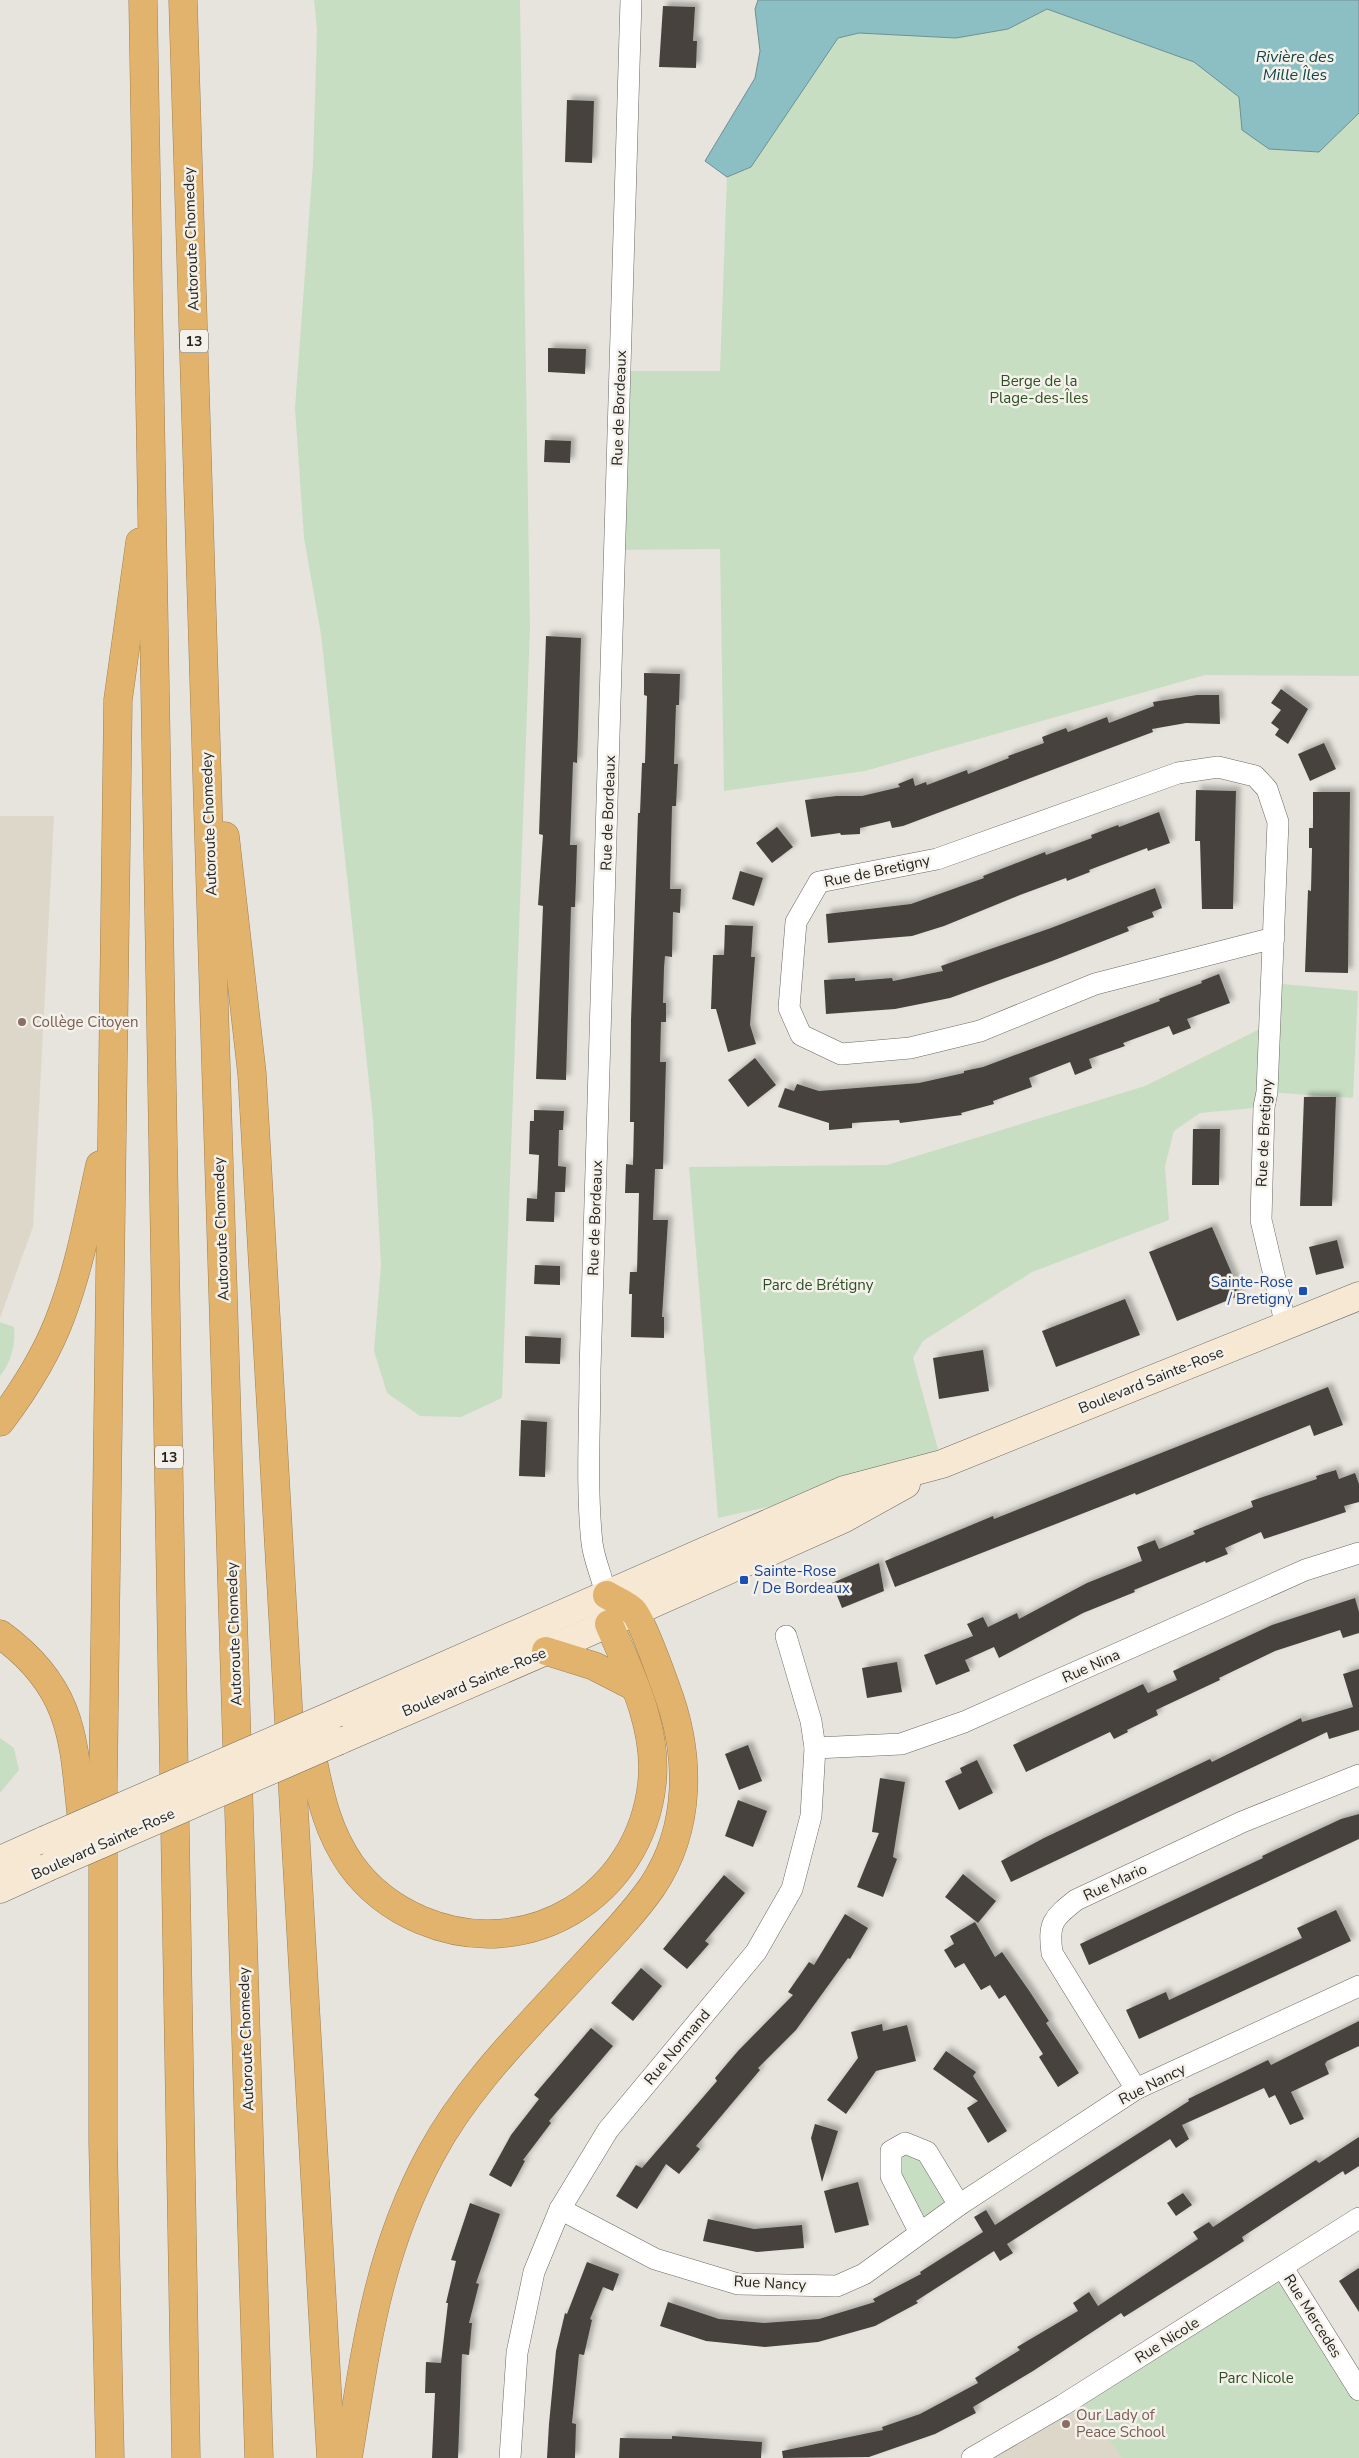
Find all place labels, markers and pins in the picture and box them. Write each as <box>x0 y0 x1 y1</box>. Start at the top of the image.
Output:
place label: Collège Citoyen <box>32 1012 138 1032</box>
marker: Collège Citoyen <box>16 1016 28 1028</box>
place label: Sainte-Rose / Bretigny <box>1211 1272 1293 1309</box>
marker: Sainte-Rose / Bretigny <box>1297 1285 1309 1297</box>
place label: Sainte-Rose / De Bordeaux <box>753 1561 850 1598</box>
marker: Sainte-Rose / De Bordeaux <box>738 1574 750 1586</box>
place label: Our Lady of Peace School <box>1076 2405 1166 2442</box>
marker: Our Lady of Peace School <box>1060 2418 1072 2430</box>

